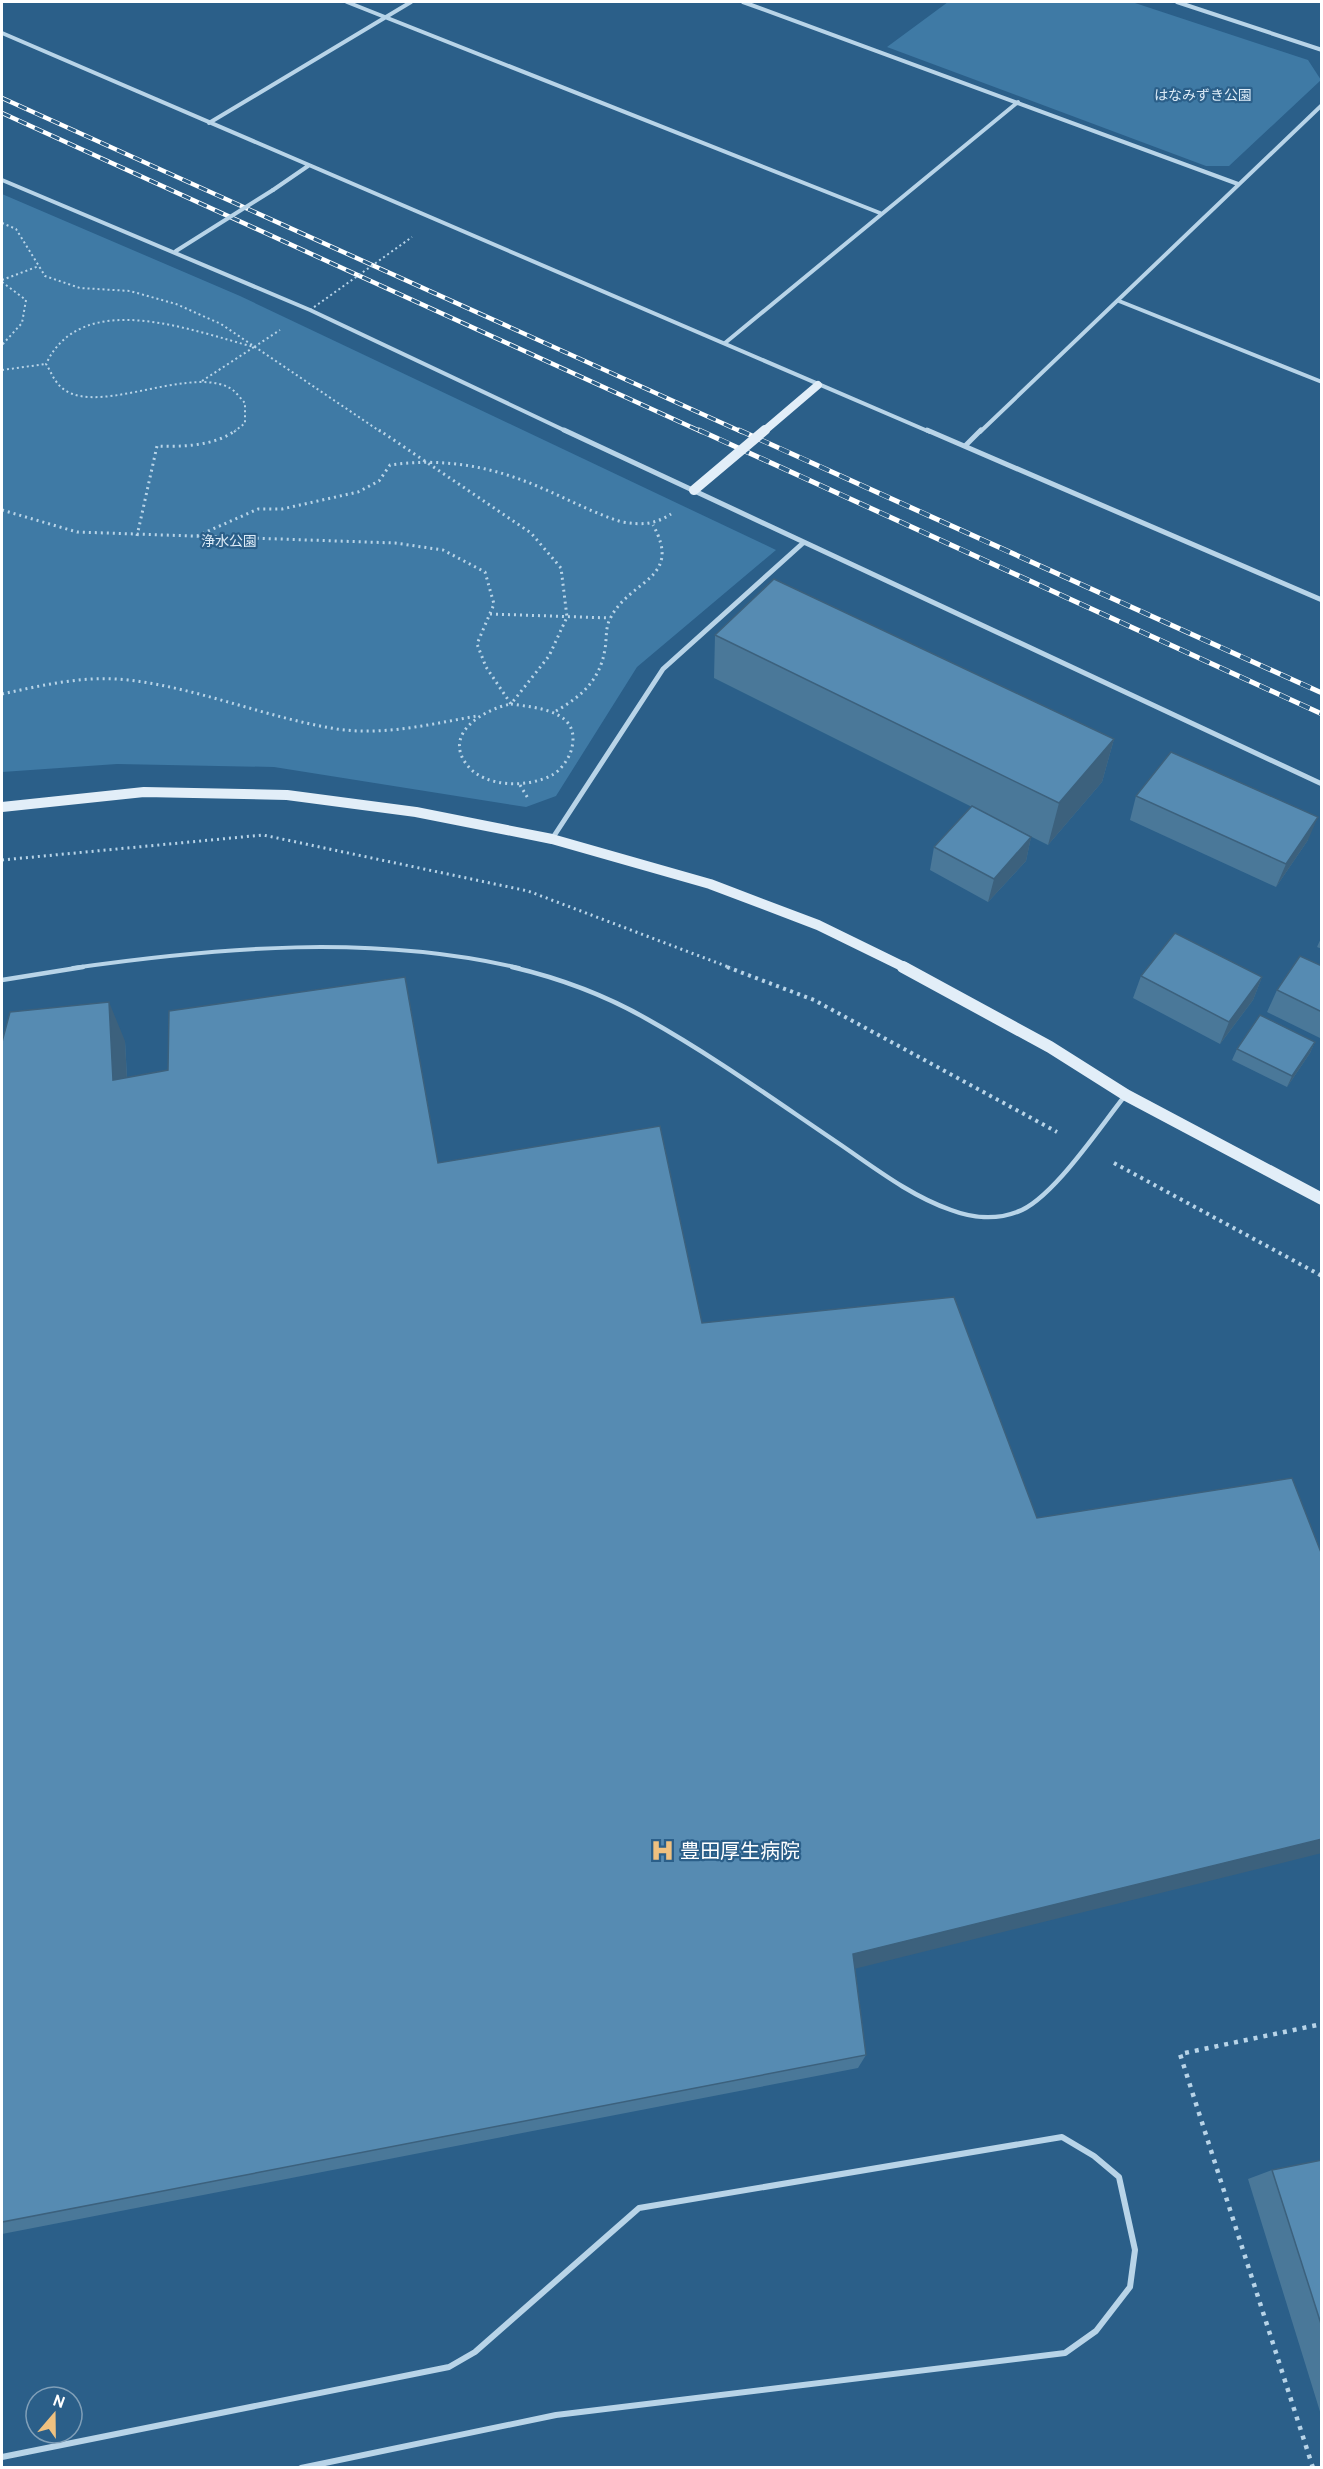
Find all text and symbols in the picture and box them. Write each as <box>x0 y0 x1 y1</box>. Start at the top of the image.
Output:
park label: はなみずき公園 <box>1154 88 1252 105</box>
park label: 浄水公園 <box>201 534 257 551</box>
hospital icon: 豊田厚生病院 <box>649 1838 675 1864</box>
place label: 豊田厚生病院 <box>680 1840 800 1866</box>
north arrow <box>24 2385 84 2445</box>
text: N <box>50 2391 67 2414</box>

